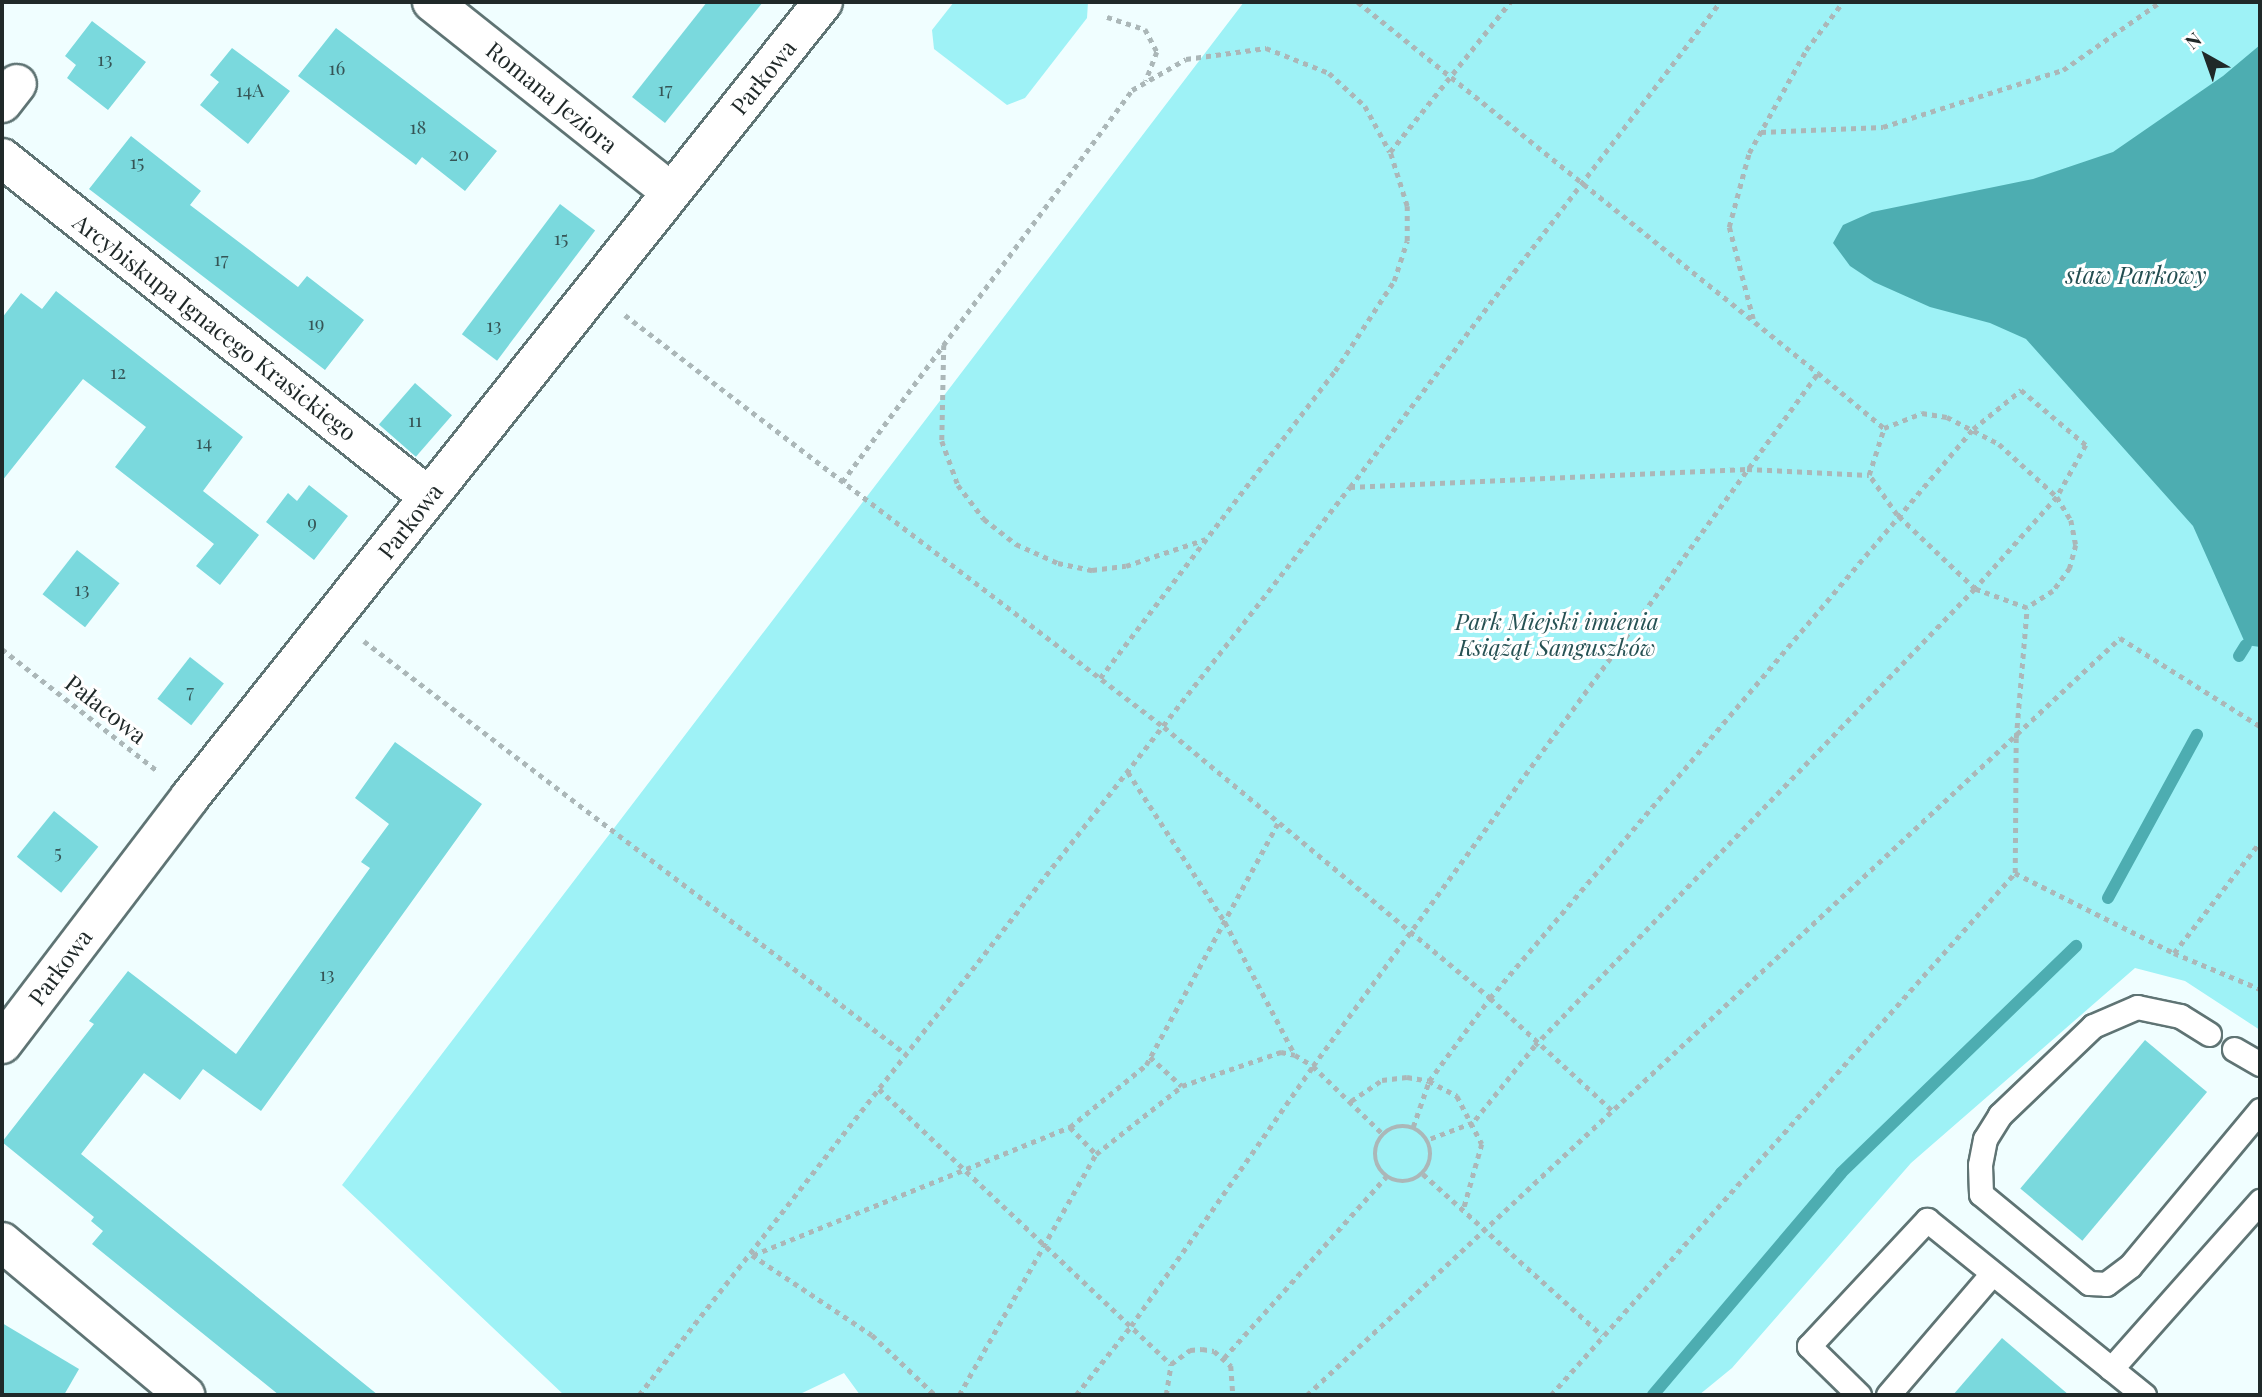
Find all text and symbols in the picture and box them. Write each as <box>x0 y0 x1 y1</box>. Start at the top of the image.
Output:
north arrow <box>2171 21 2241 91</box>
text: N <box>2179 26 2206 54</box>
street label: Parkowa <box>725 34 801 120</box>
street label: Romana Jeziora <box>481 36 623 158</box>
house number: 13 <box>97 48 113 70</box>
house number: 16 <box>329 57 345 79</box>
house number: 17 <box>658 78 672 100</box>
house number: 14A <box>236 79 264 101</box>
house number: 18 <box>410 116 426 138</box>
house number: 20 <box>449 143 469 165</box>
house number: 15 <box>130 151 144 173</box>
street label: Arcybiskupa Ignacego Krasickiego <box>68 208 362 446</box>
house number: 15 <box>554 227 568 249</box>
house number: 17 <box>214 248 228 270</box>
water label: staw Parkowy <box>2066 261 2206 289</box>
house number: 19 <box>308 312 324 334</box>
house number: 13 <box>486 314 502 336</box>
house number: 12 <box>110 361 126 383</box>
house number: 11 <box>408 409 422 431</box>
house number: 14 <box>196 431 212 453</box>
street label: Parkowa <box>372 478 448 564</box>
house number: 9 <box>307 511 317 533</box>
house number: 13 <box>74 578 90 600</box>
park label: Park Miejski imienia Książąt Sanguszków <box>1455 607 1659 661</box>
street label: Pałacowa <box>60 669 152 749</box>
house number: 7 <box>186 680 194 702</box>
house number: 5 <box>54 841 62 863</box>
street label: Parkowa <box>22 924 98 1010</box>
house number: 13 <box>319 963 335 985</box>

